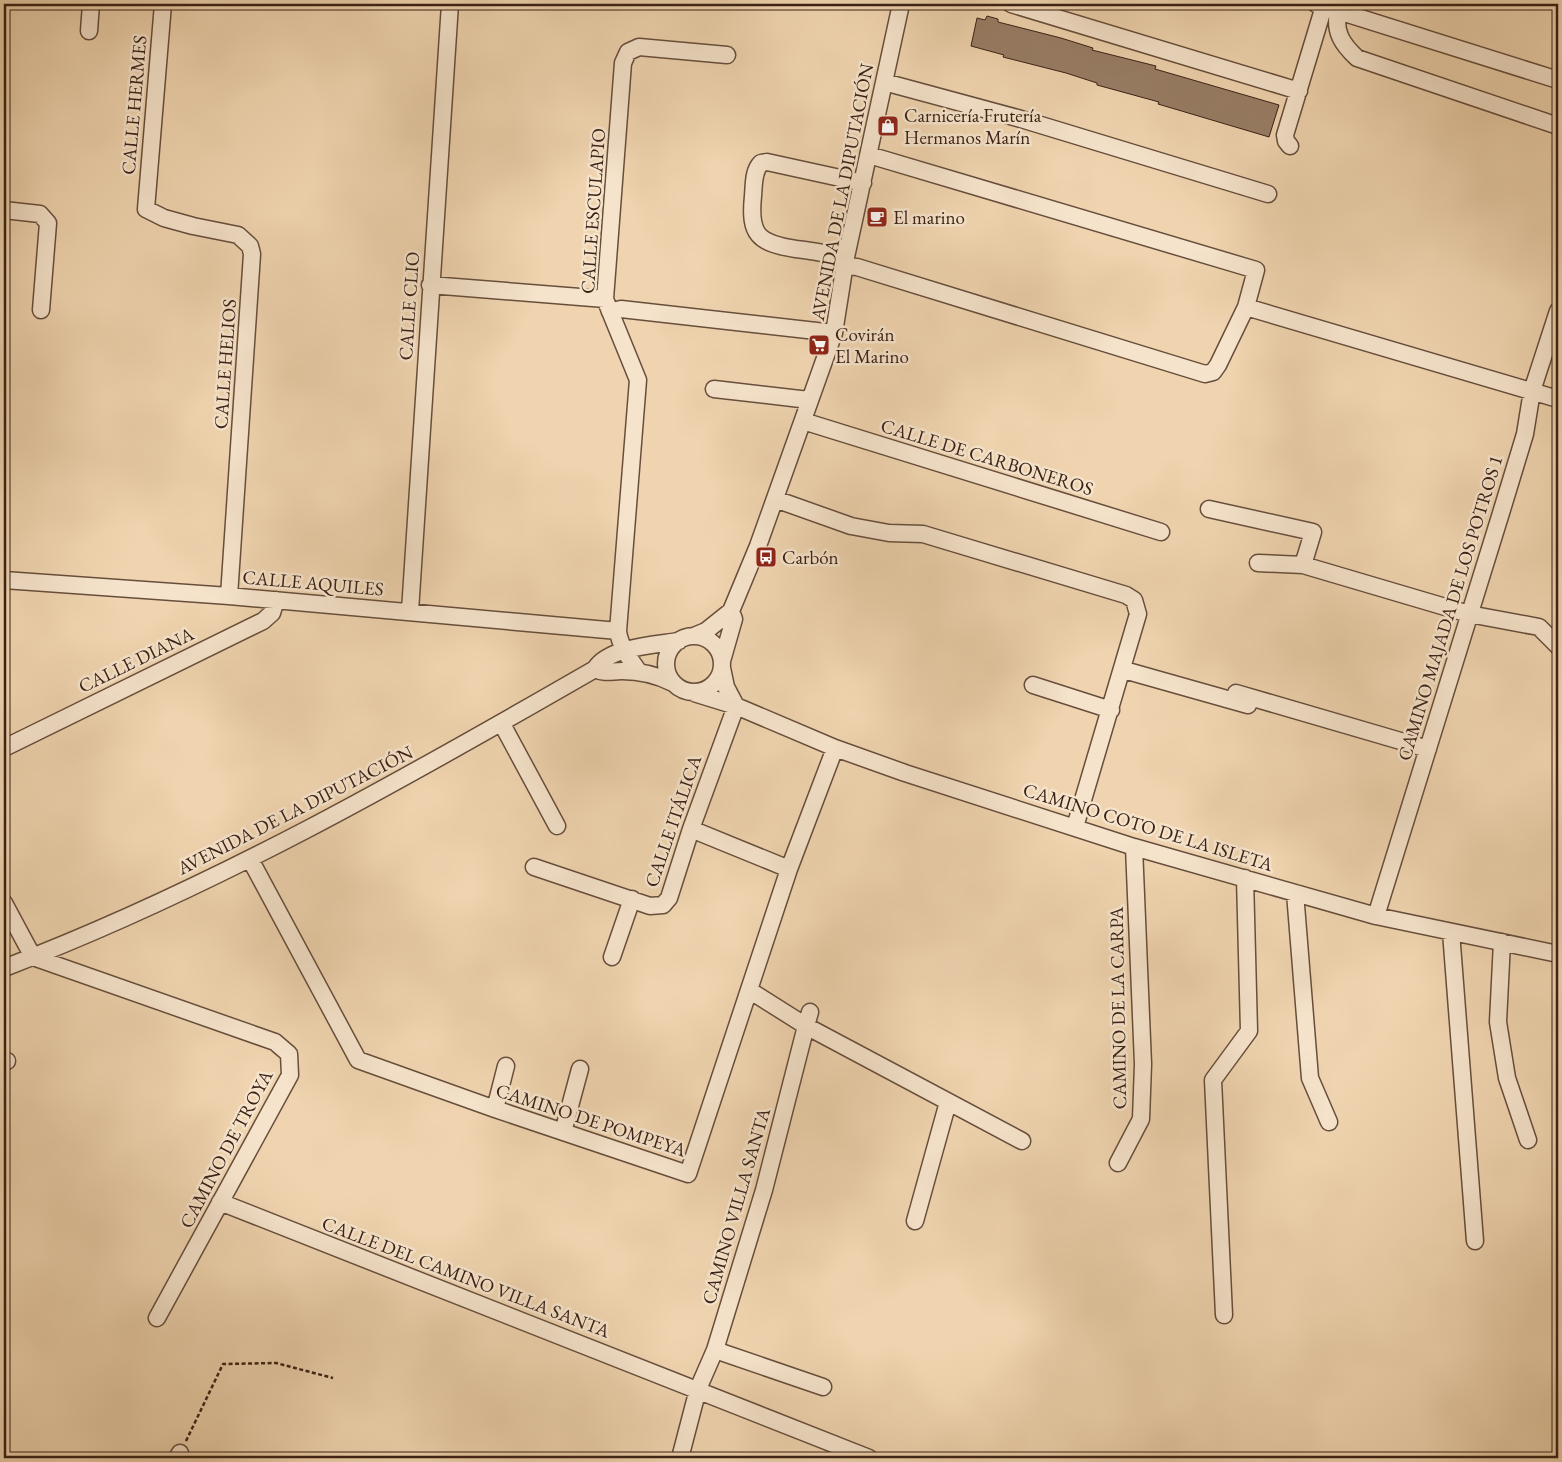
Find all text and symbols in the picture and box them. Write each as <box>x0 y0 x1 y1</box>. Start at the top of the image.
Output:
street label: CALLE HERMES <box>115 34 153 176</box>
street label: AVENIDA DE LA DIPUTACIÓN <box>805 61 879 324</box>
place label: Carnicería Frutería Hermanos Marín <box>904 103 1042 150</box>
shop icon: Carnicería Frutería Hermanos Marín <box>876 114 900 138</box>
street label: CALLE ESCULAPIO <box>575 127 611 295</box>
cafe icon: El marino <box>865 205 889 229</box>
place label: El marino <box>893 205 965 230</box>
street label: CALLE CLIO <box>393 251 425 361</box>
street label: CALLE HELIOS <box>208 298 242 430</box>
place label: Covirán El Marino <box>835 322 909 369</box>
supermarket icon: Covirán El Marino <box>807 333 831 357</box>
street label: CALLE DE CARBONEROS <box>878 413 1096 501</box>
street label: CAMINO MAJADA DE LOS POTROS 1 <box>1392 452 1508 764</box>
bus stop icon: Carbón <box>754 545 778 569</box>
place label: Carbón <box>782 545 839 570</box>
street label: CALLE AQUILES <box>241 564 385 602</box>
street label: CALLE DIANA <box>74 621 199 699</box>
street label: AVENIDA DE LA DIPUTACIÓN <box>172 739 417 881</box>
street label: CALLE ITÁLICA <box>639 751 708 890</box>
street label: CAMINO COTO DE LA ISLETA <box>1020 777 1277 877</box>
street label: CAMINO DE LA CARPA <box>1104 906 1132 1109</box>
street label: CAMINO DE TROYA <box>174 1065 279 1233</box>
street label: CAMINO DE POMPEYA <box>493 1077 690 1163</box>
street label: CAMINO VILLA SANTA <box>696 1104 776 1307</box>
street label: CALLE DEL CAMINO VILLA SANTA <box>318 1210 614 1344</box>

